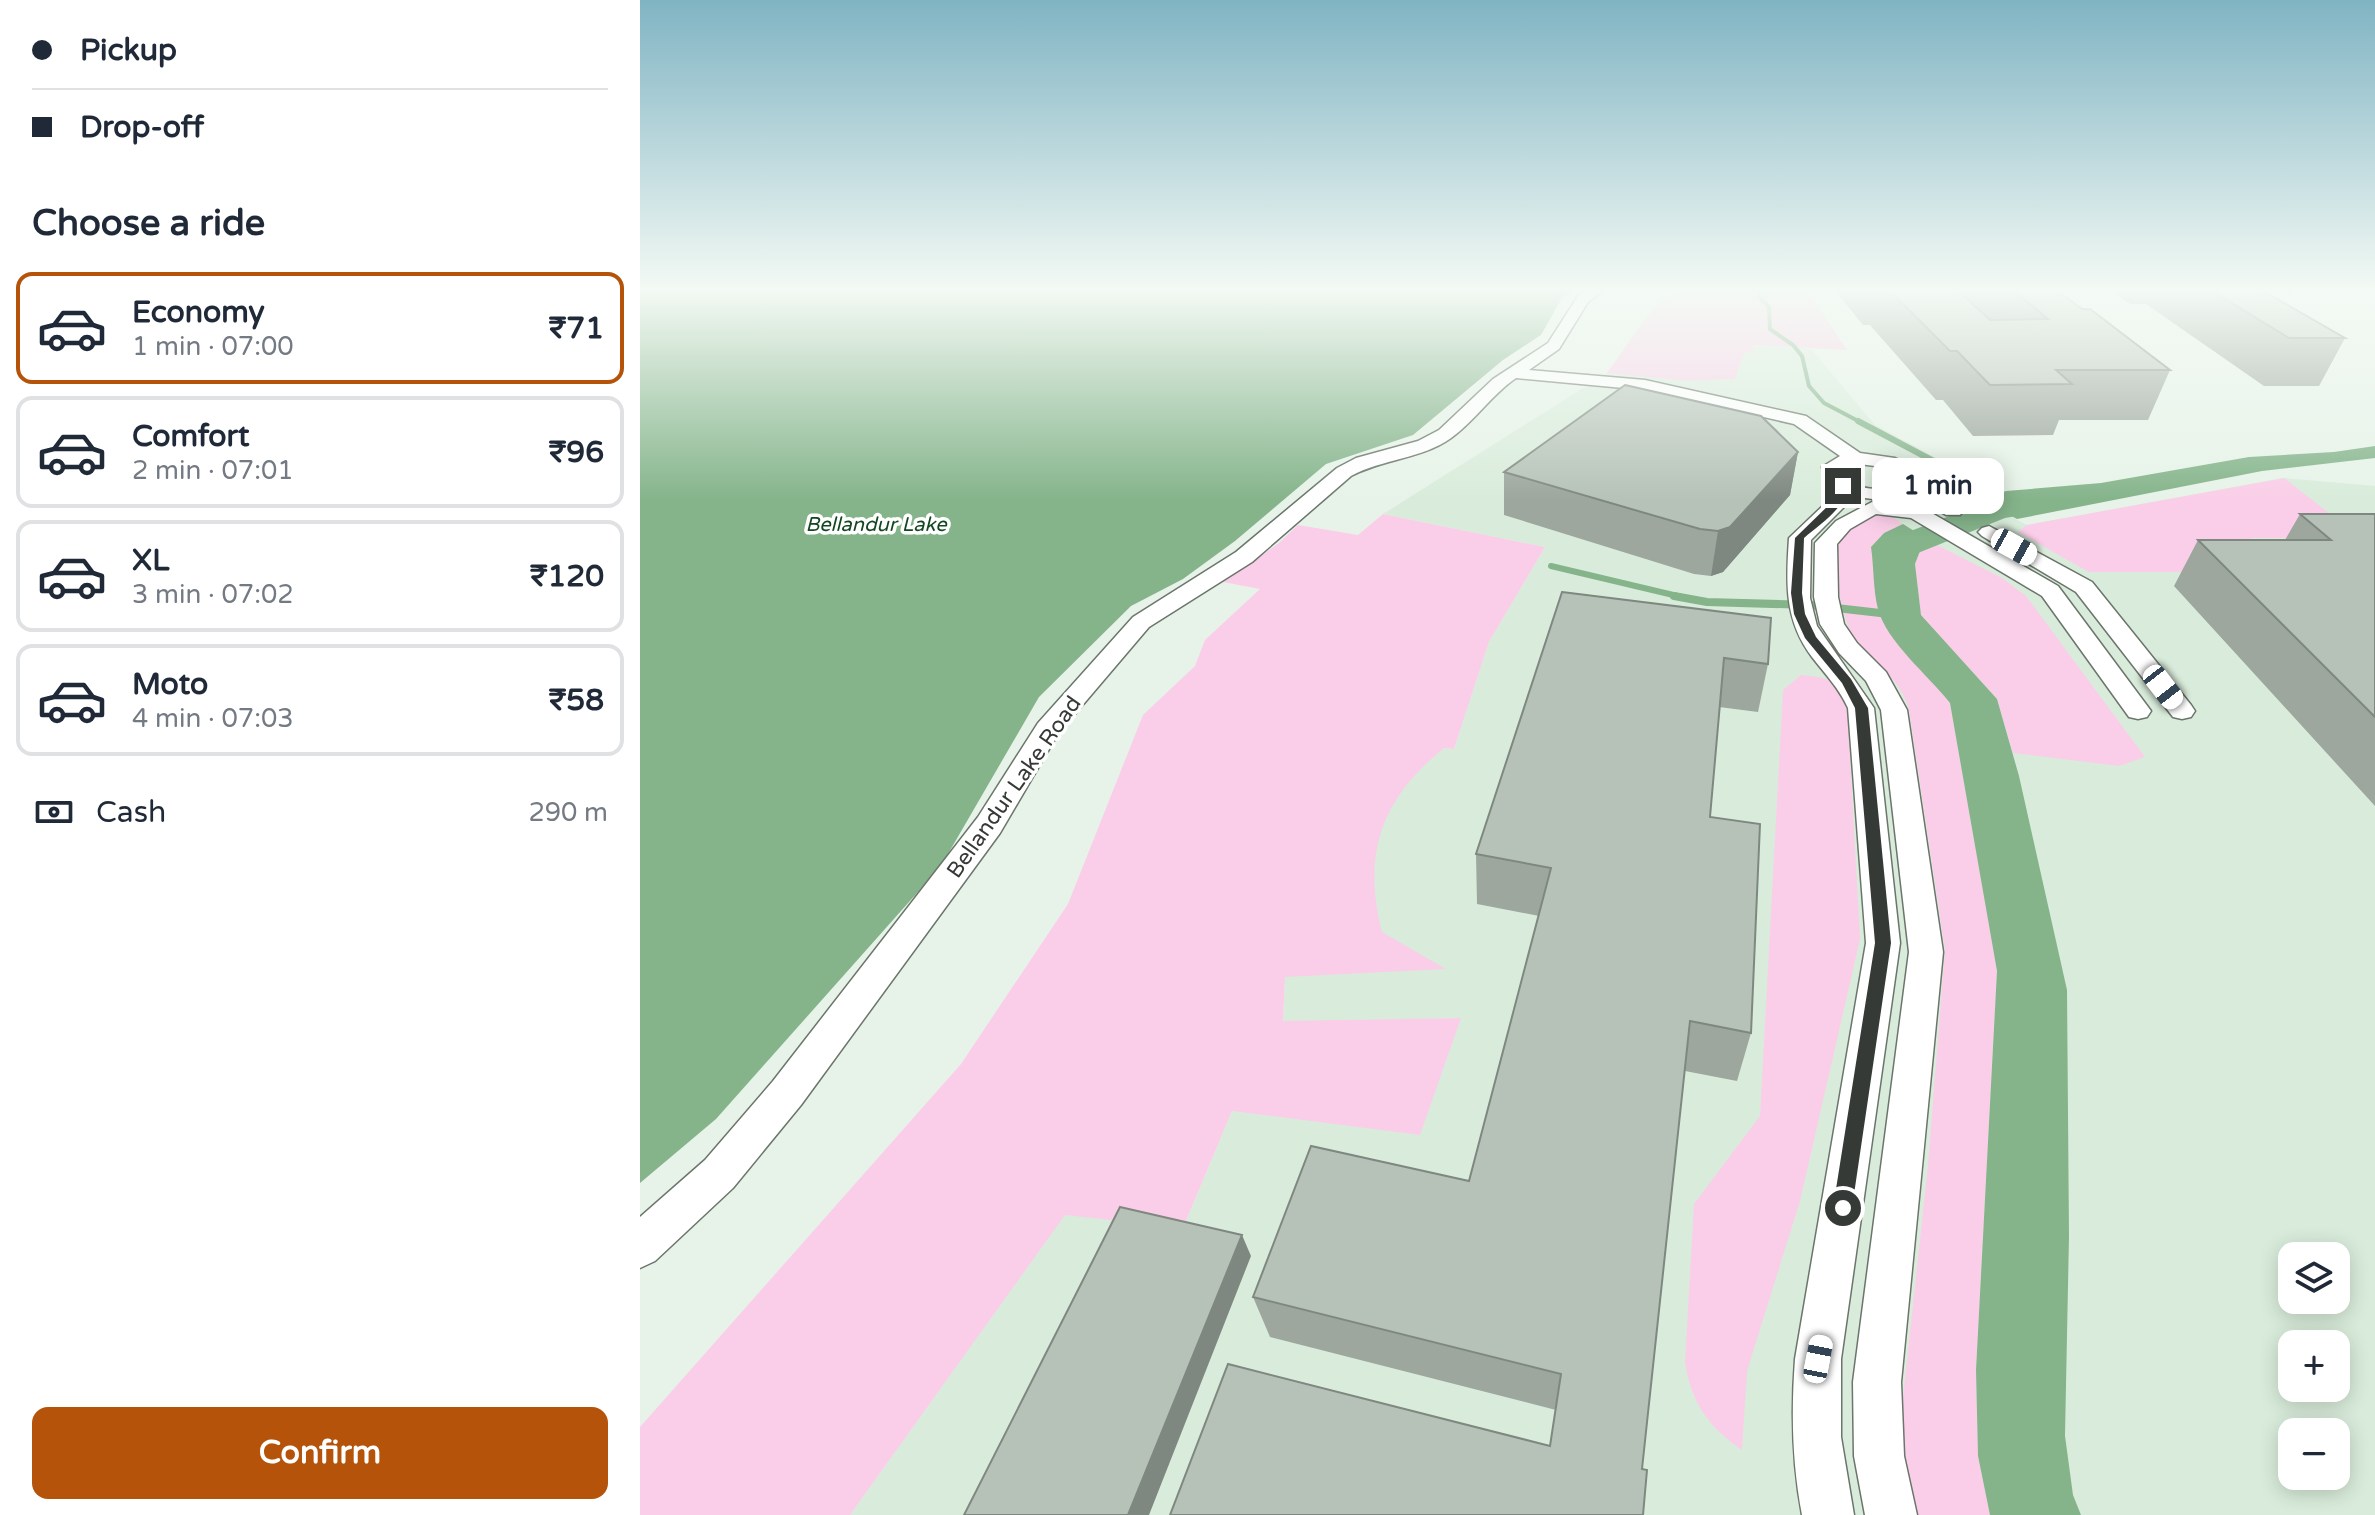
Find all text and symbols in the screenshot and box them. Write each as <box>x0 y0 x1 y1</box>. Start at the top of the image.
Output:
text: Pickup <box>80 32 177 69</box>
text: Drop-off <box>80 109 204 146</box>
text: Choose a ride <box>32 202 265 245</box>
icon: car <box>36 292 108 364</box>
text: Economy <box>132 294 265 331</box>
text: ₹71 <box>549 310 604 347</box>
text: 1 min · 07:00 <box>132 331 294 362</box>
icon: car <box>36 416 108 488</box>
text: Comfort <box>132 418 250 455</box>
text: ₹96 <box>549 434 604 471</box>
text: 2 min · 07:01 <box>132 455 294 486</box>
callout: 1 min <box>1871 458 2003 514</box>
route end <box>1825 468 1861 504</box>
text: 1 min <box>1903 470 1973 501</box>
water label: Bellandur Lake <box>806 513 948 537</box>
car <box>1987 525 2041 569</box>
icon: car <box>36 540 108 612</box>
text: XL <box>132 542 169 579</box>
text: ₹120 <box>530 558 604 595</box>
text: 3 min · 07:02 <box>132 579 294 610</box>
car <box>2139 661 2187 713</box>
icon: car <box>36 664 108 736</box>
text: Moto <box>132 666 208 703</box>
text: ₹58 <box>549 682 604 719</box>
street label: Bellandur Lake Road <box>941 691 1087 883</box>
text: 4 min · 07:03 <box>132 703 294 734</box>
icon: cash <box>32 790 76 834</box>
text: Cash <box>96 794 166 831</box>
text: 290 m <box>528 797 608 828</box>
route start <box>1825 1190 1861 1226</box>
map controls <box>2278 1242 2350 1490</box>
button: layers <box>2278 1242 2350 1314</box>
button: + <box>2278 1330 2350 1402</box>
car <box>1802 1333 1834 1385</box>
button: Confirm <box>32 1407 608 1499</box>
button: − <box>2278 1418 2350 1490</box>

